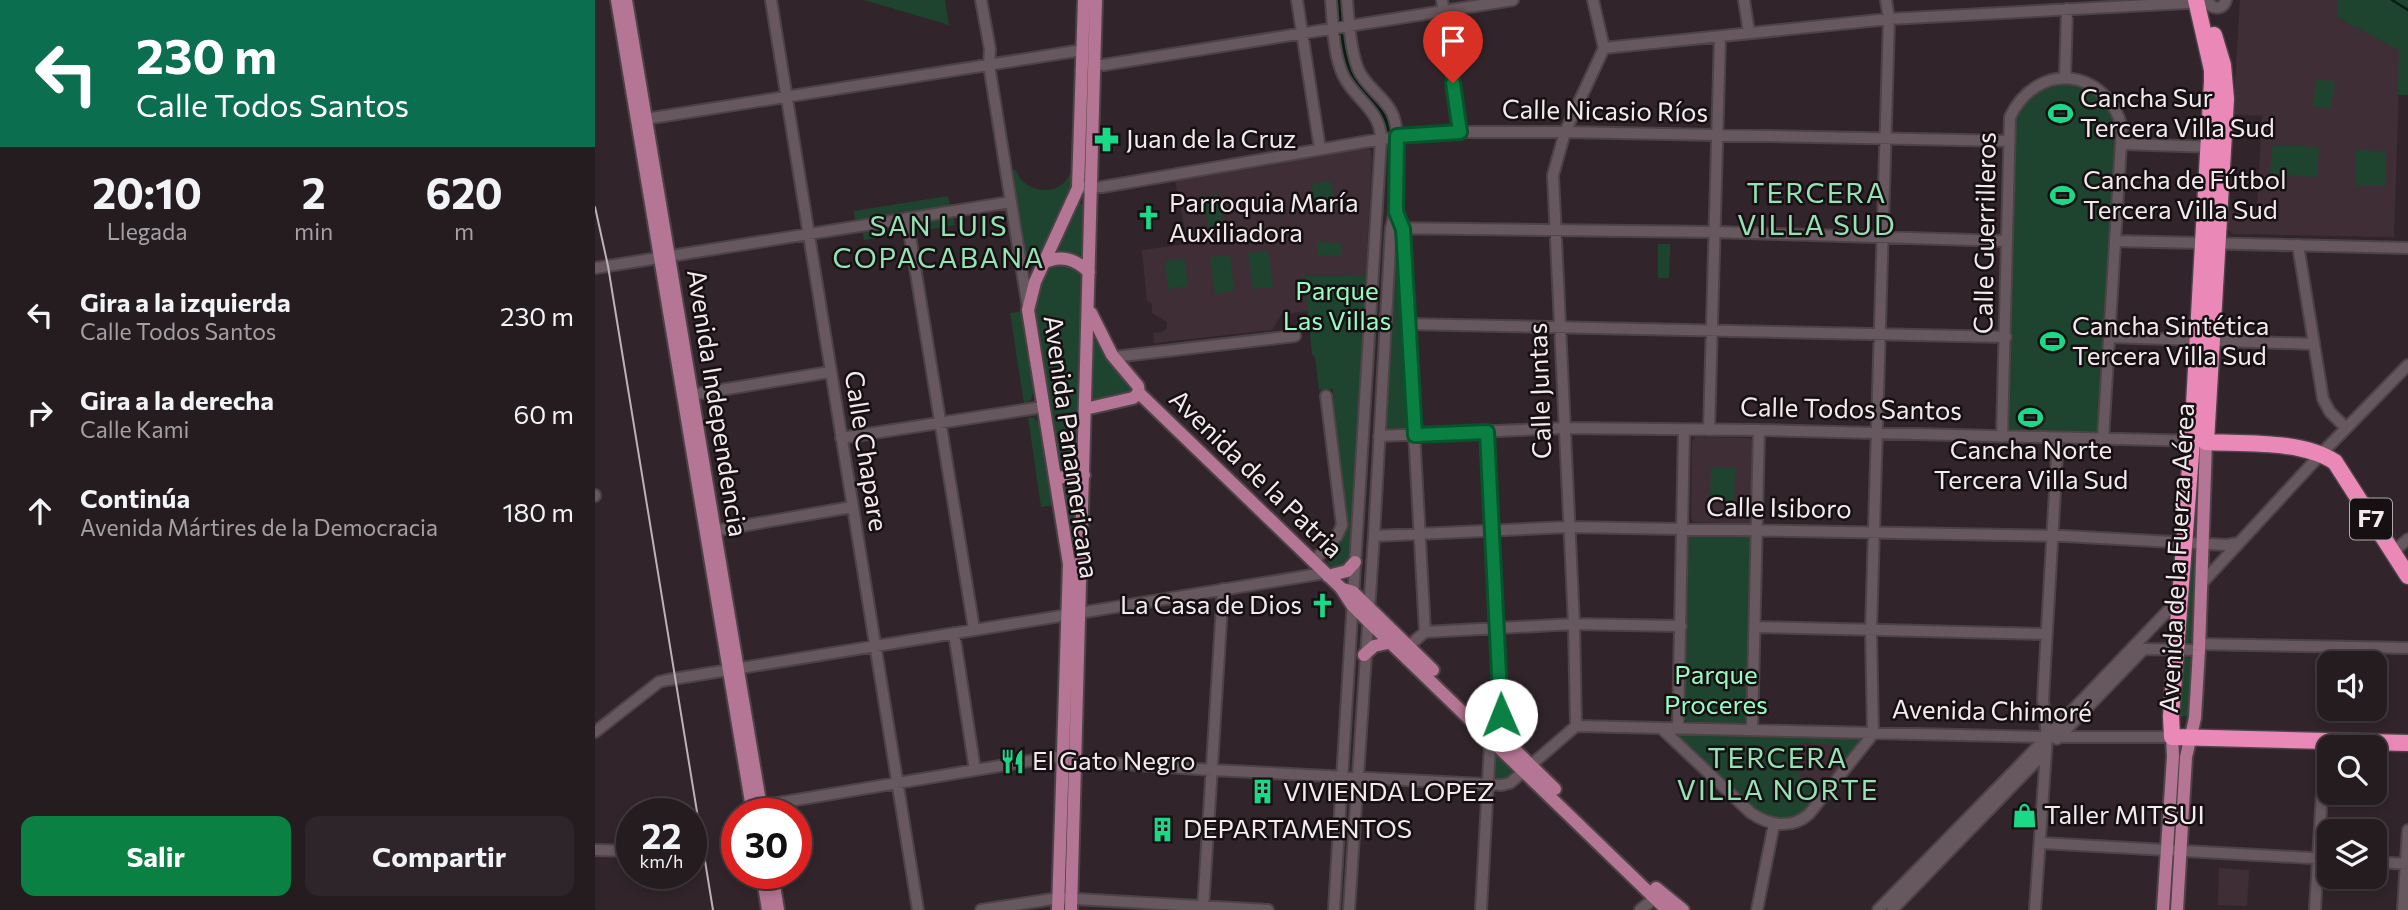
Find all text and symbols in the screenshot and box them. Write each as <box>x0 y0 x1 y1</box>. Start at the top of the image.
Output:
pin <box>1423 11 1483 83</box>
icon: arrive <box>1434 22 1472 60</box>
text: 230 m <box>136 24 277 84</box>
icon: left <box>21 28 112 119</box>
place label: Cancha Sur Tercera Villa Sud <box>2080 81 2275 142</box>
text: Calle Todos Santos <box>136 84 409 124</box>
street label: Calle Nicasio Ríos <box>1502 92 1708 127</box>
sports icon: Cancha Sur Tercera Villa Sud <box>2046 99 2074 127</box>
place label: Juan de la Cruz <box>1126 122 1296 153</box>
pharmacy icon: Juan de la Cruz <box>1092 125 1120 153</box>
street label: Calle Guerrilleros <box>1966 132 2001 334</box>
place label: Cancha de Fútbol Tercera Villa Sud <box>2083 163 2287 224</box>
text: 20:10 <box>92 166 202 218</box>
text: 2 <box>302 166 326 218</box>
text: 620 <box>426 166 503 218</box>
district label: TERCERA VILLA SUD <box>1737 175 1897 241</box>
sports icon: Cancha de Fútbol Tercera Villa Sud <box>2049 181 2077 209</box>
place label: Parroquia María Auxiliadora <box>1169 186 1359 247</box>
church icon: Parroquia María Auxiliadora <box>1135 204 1163 232</box>
district label: SAN LUIS COPACABANA <box>833 208 1045 274</box>
text: Llegada <box>107 217 187 245</box>
text: min <box>294 217 333 245</box>
text: m <box>454 217 474 245</box>
street label: Avenida Independencia <box>682 267 755 539</box>
park label: Parque Las Villas <box>1283 274 1391 335</box>
text: Gira a la izquierda <box>80 286 291 317</box>
icon: left <box>21 296 59 334</box>
text: 230 m <box>500 300 574 331</box>
place label: Cancha Sintética Tercera Villa Sud <box>2072 309 2269 370</box>
street label: Avenida Panamericana <box>1039 313 1106 580</box>
text: Calle Todos Santos <box>80 317 276 345</box>
street label: Calle Juntas <box>1521 322 1556 460</box>
sports icon: Cancha Sintética Tercera Villa Sud <box>2038 327 2066 355</box>
street label: Calle Chapare <box>839 368 895 533</box>
street label: Avenida de la Patria <box>1164 382 1350 564</box>
text: Gira a la derecha <box>80 384 274 415</box>
street label: Calle Todos Santos <box>1740 390 1962 425</box>
icon: right <box>21 394 59 432</box>
text: 60 m <box>514 398 574 429</box>
street label: Avenida de la Fuerza Aérea <box>2152 402 2199 714</box>
sports icon: Cancha Norte Tercera Villa Sud <box>2017 404 2045 432</box>
text: Calle Kami <box>80 415 189 443</box>
place label: Cancha Norte Tercera Villa Sud <box>1934 433 2128 494</box>
text: Continúa <box>80 482 190 513</box>
street label: Calle Isiboro <box>1706 490 1852 523</box>
icon: ahead <box>21 492 59 530</box>
text: 180 m <box>502 496 574 527</box>
road number: F7 <box>2350 498 2392 540</box>
text: Avenida Mártires de la Democracia <box>80 513 438 541</box>
place label: La Casa de Dios <box>1120 588 1302 619</box>
church icon: La Casa de Dios <box>1308 591 1336 619</box>
map controls <box>2317 651 2387 889</box>
button: sound <box>2317 651 2387 721</box>
park label: Parque Proceres <box>1664 658 1768 719</box>
position arrow <box>1464 678 1538 752</box>
street label: Avenida Chimoré <box>1892 692 2092 727</box>
button: search <box>2317 735 2387 805</box>
district label: TERCERA VILLA NORTE <box>1677 740 1879 806</box>
place label: El Gato Negro <box>1032 744 1196 775</box>
restaurant icon: El Gato Negro <box>998 747 1026 775</box>
place label: VIVIENDA LOPEZ <box>1283 775 1494 806</box>
building icon: VIVIENDA LOPEZ <box>1249 778 1277 806</box>
speed limit sign: 30 <box>721 798 812 889</box>
place label: Taller MITSUI <box>2044 798 2205 829</box>
shop icon: Taller MITSUI <box>2010 801 2038 829</box>
place label: DEPARTAMENTOS <box>1183 812 1412 843</box>
text: 22 <box>642 813 681 856</box>
building icon: DEPARTAMENTOS <box>1149 815 1177 843</box>
button: Salir <box>21 816 291 896</box>
button: Compartir <box>305 816 574 896</box>
button: layers <box>2317 819 2387 889</box>
text: km/h <box>640 850 683 872</box>

